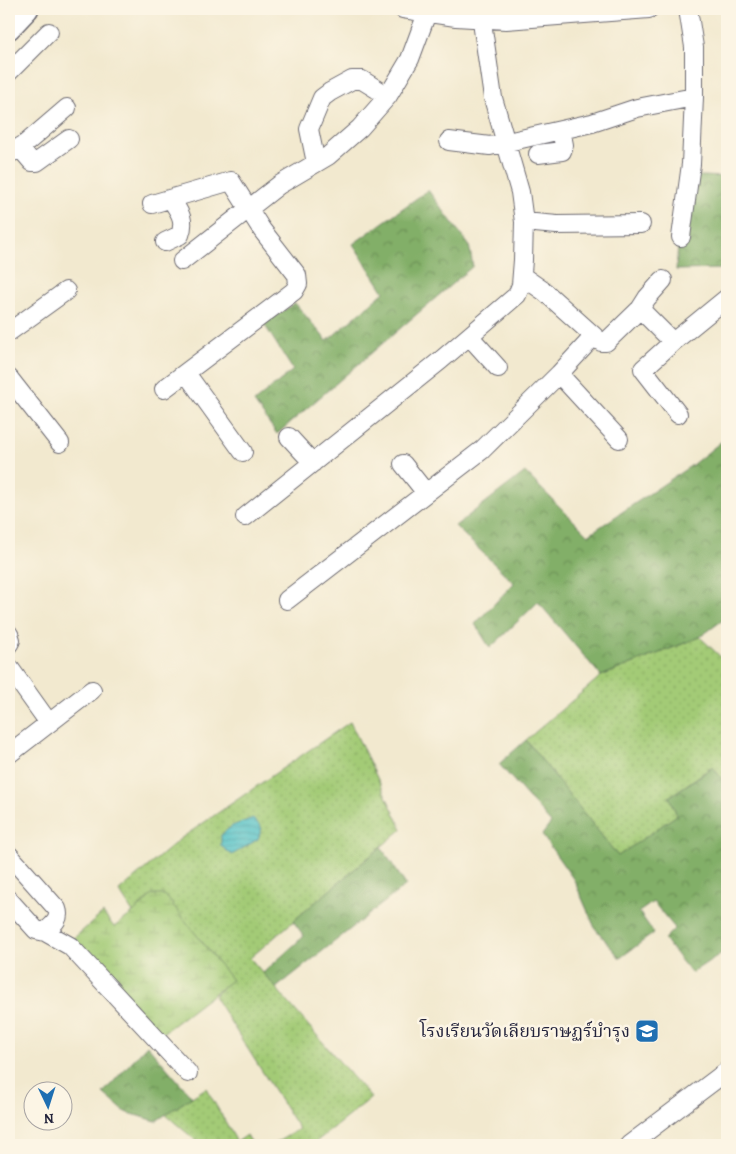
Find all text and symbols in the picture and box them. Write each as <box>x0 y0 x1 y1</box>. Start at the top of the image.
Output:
place label: โรงเรียนวัดเลียบราษฏร์บำรุง <box>419 1018 630 1043</box>
school or university icon: โรงเรียนวัดเลียบราษฏร์บำรุง <box>634 1018 660 1044</box>
north arrow <box>22 1082 72 1132</box>
text: N <box>43 1109 55 1128</box>

